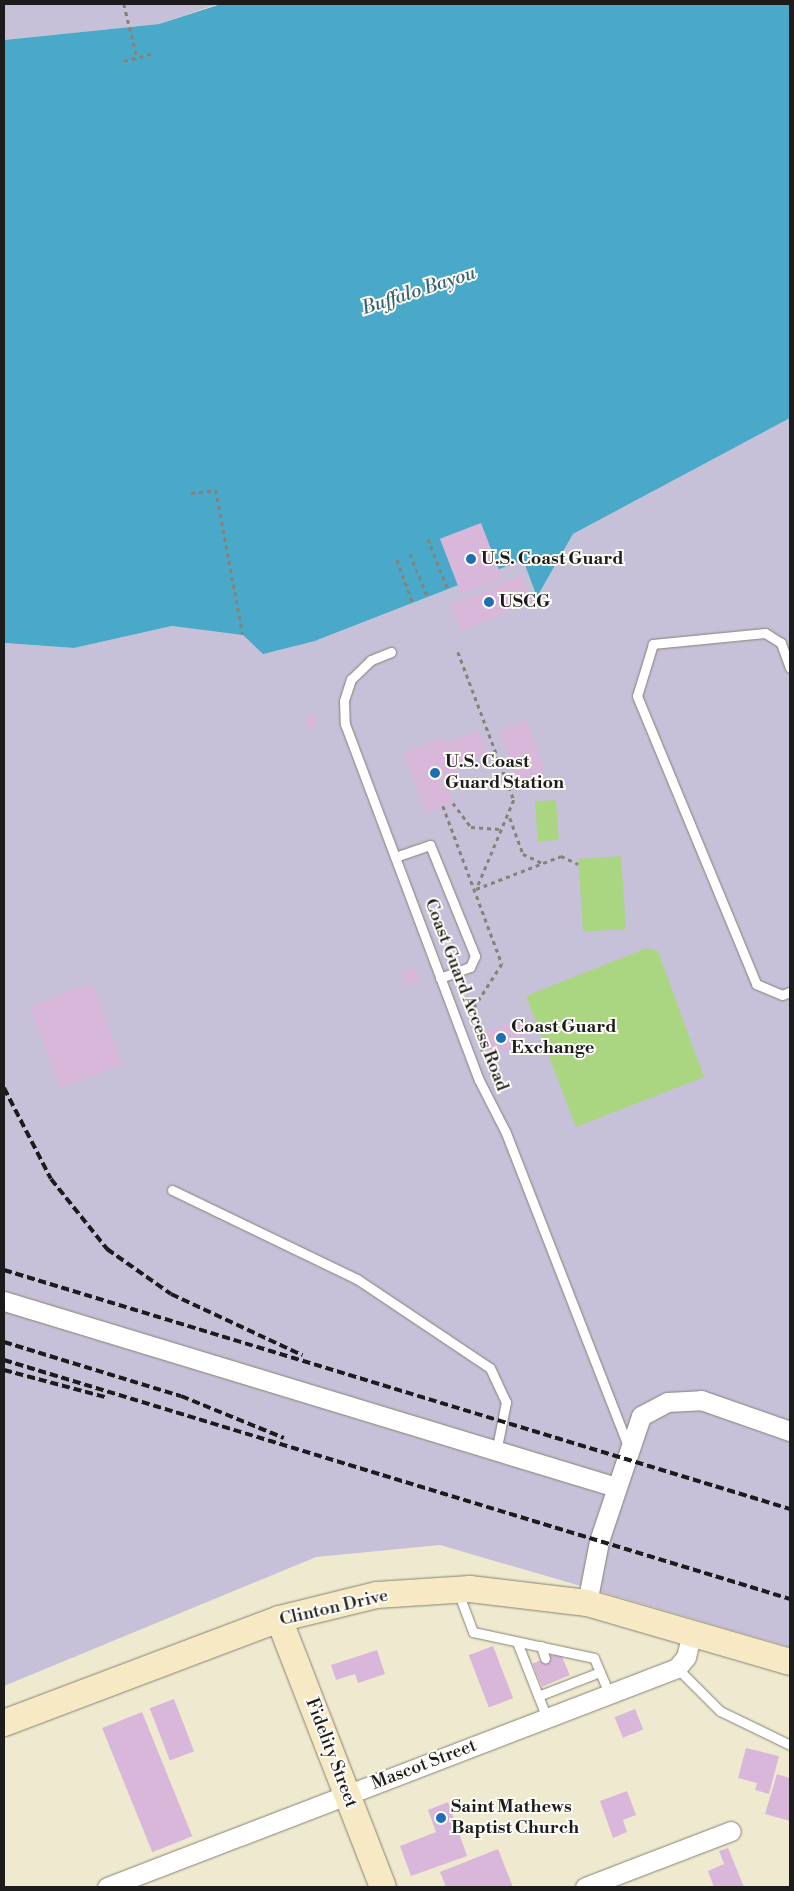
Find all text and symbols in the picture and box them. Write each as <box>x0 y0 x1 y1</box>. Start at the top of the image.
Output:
water label: Buffalo Bayou <box>359 262 479 320</box>
place label: U.S. Coast Guard <box>481 548 624 570</box>
marker: U.S. Coast Guard <box>465 553 477 565</box>
place label: USCG <box>499 591 550 613</box>
marker: USCG <box>483 596 495 608</box>
place label: U.S. Coast Guard Station <box>445 752 564 794</box>
marker: U.S. Coast Guard Station <box>429 767 441 779</box>
street label: Coast Guard Access Road <box>419 896 513 1094</box>
place label: Coast Guard Exchange <box>511 1017 617 1060</box>
marker: Coast Guard Exchange <box>495 1032 507 1044</box>
street label: Clinton Drive <box>278 1585 390 1631</box>
street label: Fidelity Street <box>300 1695 362 1811</box>
street label: Mascot Street <box>368 1735 480 1795</box>
place label: Saint Mathews Baptist Church <box>451 1797 579 1840</box>
marker: Saint Mathews Baptist Church <box>435 1812 447 1824</box>

